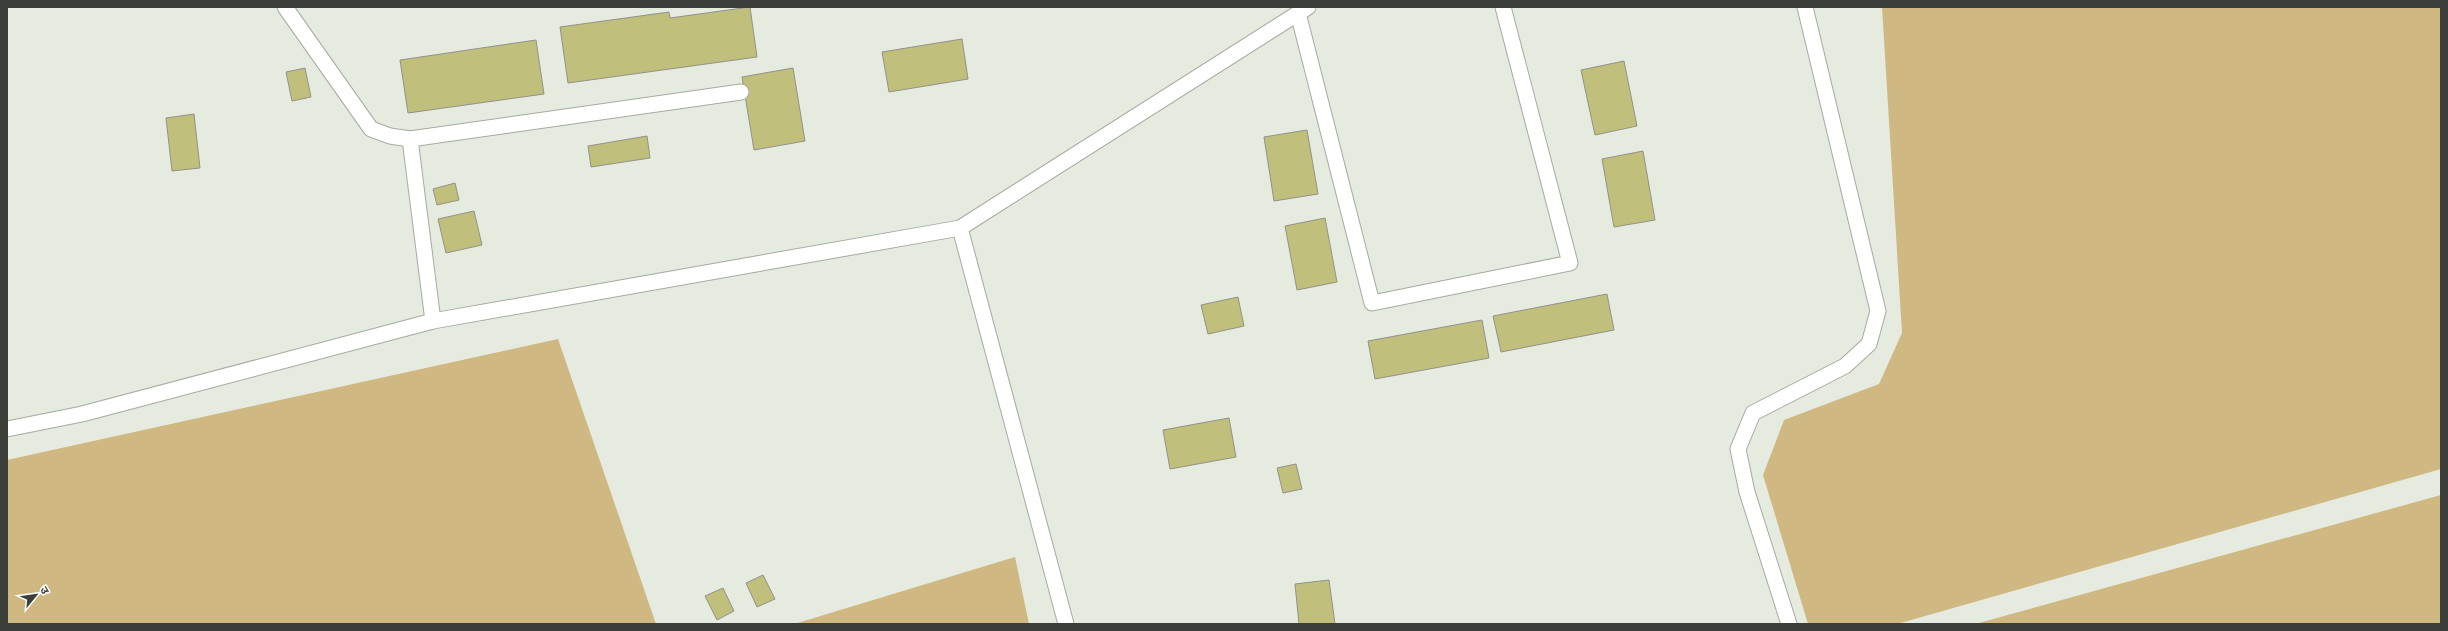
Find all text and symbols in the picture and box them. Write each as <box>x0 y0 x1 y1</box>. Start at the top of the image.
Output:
north arrow <box>16 575 56 615</box>
text: उ <box>35 583 54 598</box>

